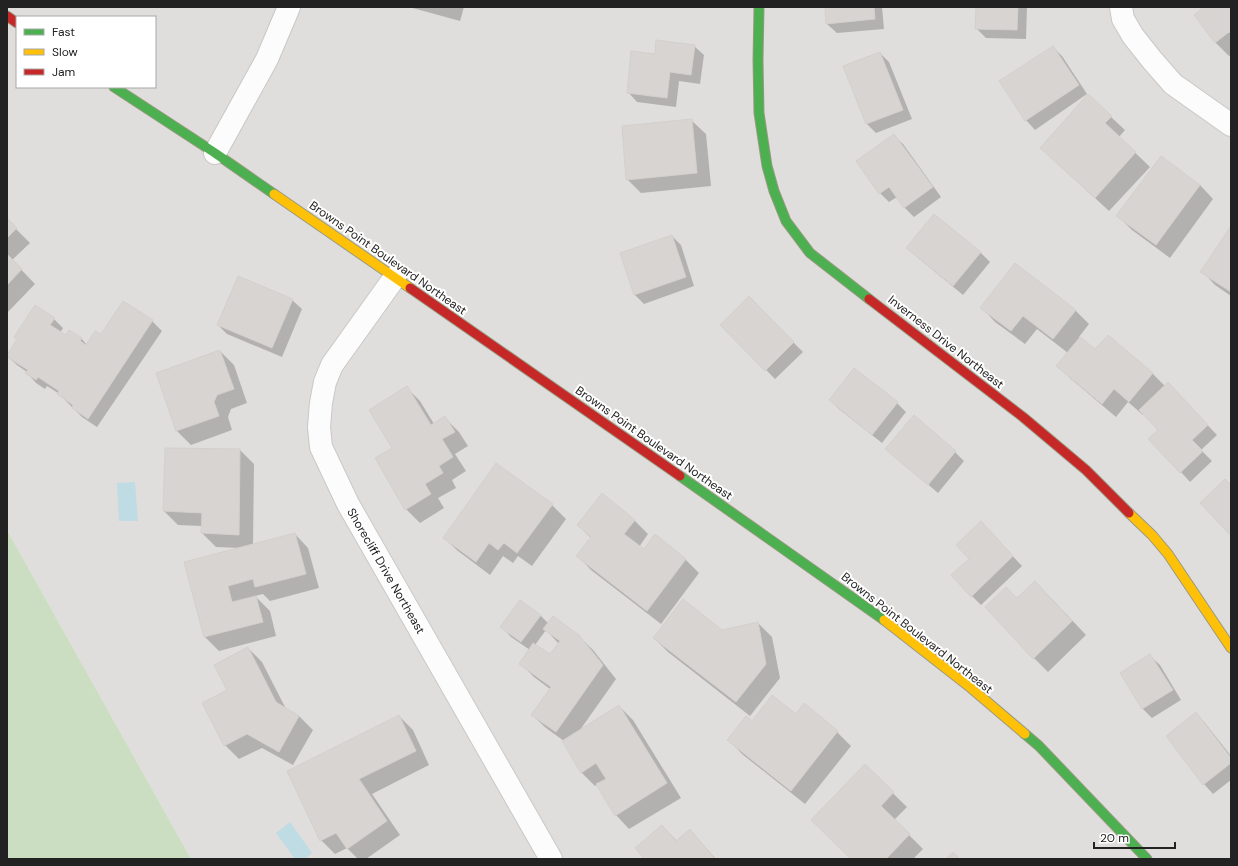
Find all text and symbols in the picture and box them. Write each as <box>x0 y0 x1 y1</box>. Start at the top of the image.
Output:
legend <box>16 16 156 88</box>
text: Fast <box>52 24 75 40</box>
text: Slow <box>52 44 78 60</box>
text: Jam <box>52 64 75 80</box>
street label: Browns Point Boulevard Northeast <box>306 197 470 319</box>
street label: Inverness Drive Northeast <box>885 292 1007 392</box>
street label: Browns Point Boulevard Northeast <box>572 382 736 504</box>
street label: Shorecliff Drive Northeast <box>343 505 429 637</box>
street label: Browns Point Boulevard Northeast <box>838 569 996 697</box>
scale bar <box>1094 824 1175 850</box>
text: 20 m <box>1100 830 1129 846</box>

